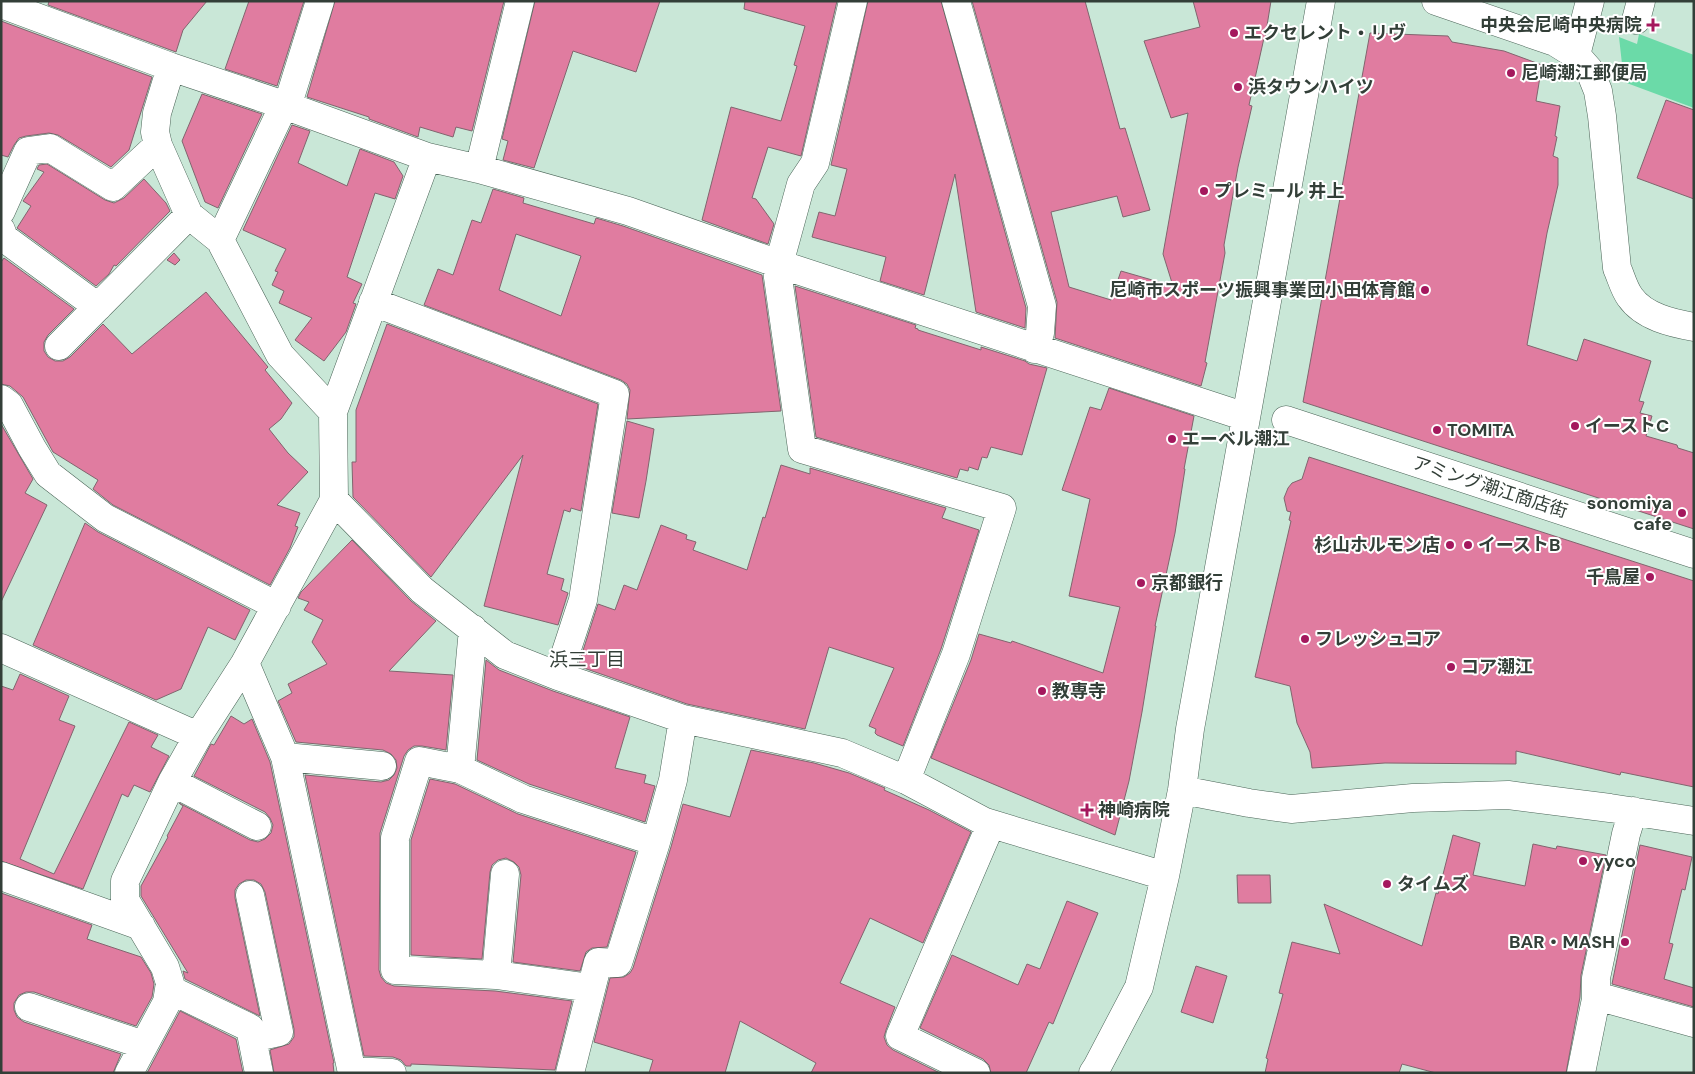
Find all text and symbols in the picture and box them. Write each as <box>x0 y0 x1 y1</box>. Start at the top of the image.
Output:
place label: 中央会尼崎中央病院 <box>1480 13 1642 37</box>
marker: 中央会尼崎中央病院 <box>1646 18 1660 32</box>
place label: エクセレント・リヴ <box>1244 21 1406 45</box>
marker: エクセレント・リヴ <box>1228 27 1240 39</box>
place label: 尼崎潮江郵便局 <box>1521 61 1647 85</box>
marker: 尼崎潮江郵便局 <box>1505 67 1517 79</box>
place label: 浜タウンハイツ <box>1248 75 1374 99</box>
marker: 浜タウンハイツ <box>1232 81 1244 93</box>
place label: プレミール 井上 <box>1214 179 1344 203</box>
marker: プレミール 井上 <box>1198 185 1210 197</box>
place label: 尼崎市スポーツ振興事業団小田体育館 <box>1109 278 1415 302</box>
marker: 尼崎市スポーツ振興事業団小田体育館 <box>1419 284 1431 296</box>
place label: イーストC <box>1585 414 1669 438</box>
place label: TOMITA <box>1447 418 1515 442</box>
marker: イーストC <box>1569 420 1581 432</box>
marker: TOMITA <box>1431 424 1443 436</box>
place label: エーベル潮江 <box>1182 427 1290 451</box>
marker: エーベル潮江 <box>1166 433 1178 445</box>
street label: アミング潮江商店街 <box>1409 451 1571 523</box>
place label: sonomiya cafe <box>1587 491 1672 536</box>
marker: sonomiya cafe <box>1676 507 1688 519</box>
place label: 杉山ホルモン店 <box>1314 533 1440 557</box>
place label: イーストB <box>1478 533 1561 557</box>
marker: 杉山ホルモン店 <box>1444 539 1456 551</box>
marker: イーストB <box>1462 539 1474 551</box>
place label: 千鳥屋 <box>1586 565 1640 589</box>
place label: 京都銀行 <box>1151 571 1223 595</box>
marker: 千鳥屋 <box>1644 571 1656 583</box>
marker: 京都銀行 <box>1135 577 1147 589</box>
place label: フレッシュコア <box>1315 627 1441 651</box>
marker: フレッシュコア <box>1299 633 1311 645</box>
district label: 浜三丁目 <box>549 647 625 672</box>
place label: コア潮江 <box>1461 655 1533 679</box>
marker: コア潮江 <box>1445 661 1457 673</box>
place label: 教専寺 <box>1052 679 1106 703</box>
marker: 教専寺 <box>1036 685 1048 697</box>
place label: 神崎病院 <box>1098 798 1170 822</box>
marker: 神崎病院 <box>1080 803 1094 817</box>
place label: yyco <box>1593 849 1636 873</box>
marker: yyco <box>1577 855 1589 867</box>
place label: タイムズ <box>1397 872 1469 896</box>
marker: タイムズ <box>1381 878 1393 890</box>
place label: BAR・MASH <box>1509 930 1615 954</box>
marker: BAR・MASH <box>1619 936 1631 948</box>

